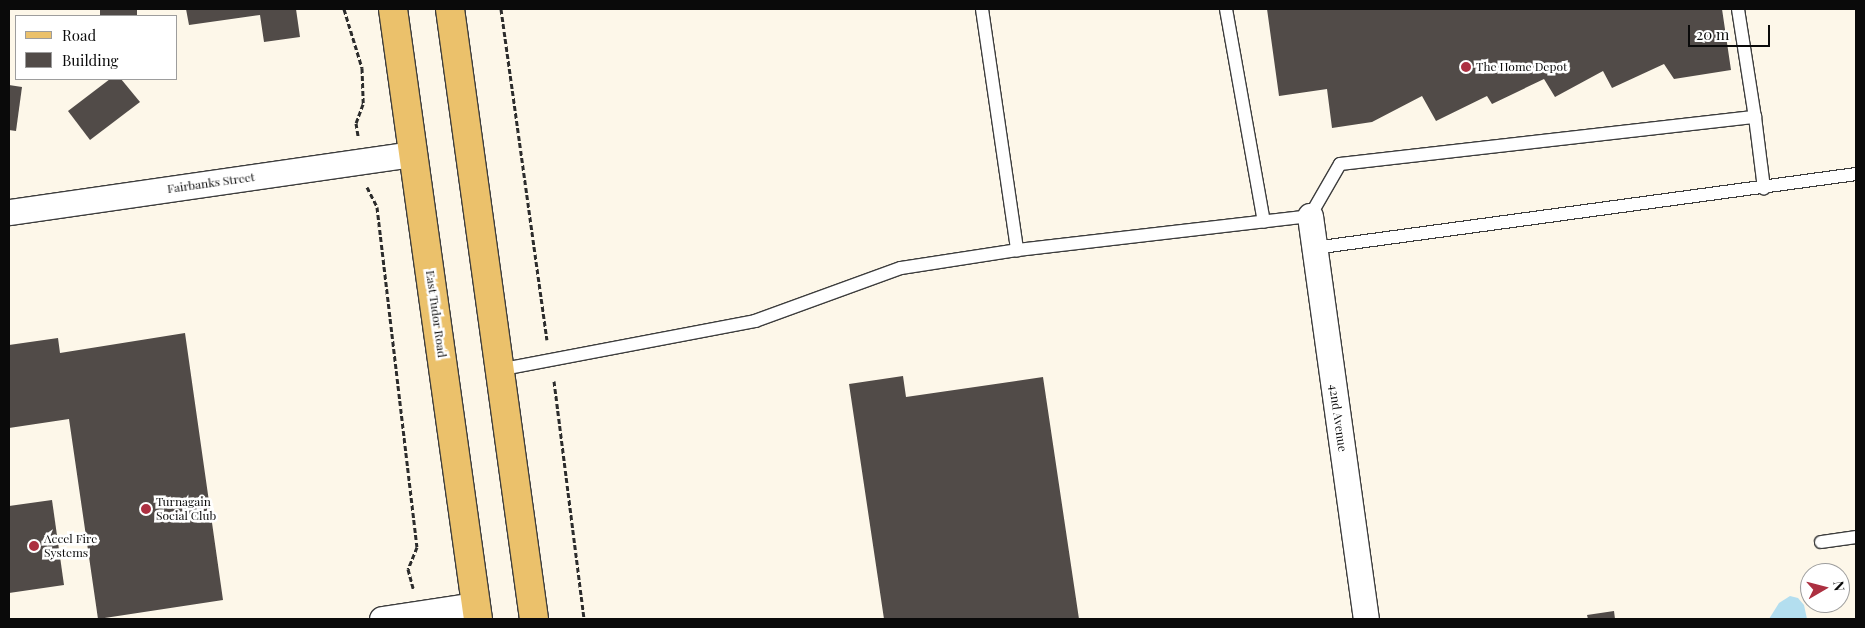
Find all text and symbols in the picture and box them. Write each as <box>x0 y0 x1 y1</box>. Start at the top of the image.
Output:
legend <box>15 15 178 80</box>
scale bar <box>1690 15 1772 47</box>
text: 20 m <box>1696 24 1729 44</box>
text: Road <box>62 25 96 45</box>
text: Building <box>62 50 118 70</box>
place label: The Home Depot <box>1476 60 1567 74</box>
marker: The Home Depot <box>1460 61 1472 73</box>
street label: Fairbanks Street <box>166 170 256 196</box>
street label: East Tudor Road <box>423 269 449 359</box>
street label: 42nd Avenue <box>1326 383 1350 453</box>
place label: Turnagain Social Club <box>156 495 216 523</box>
marker: Turnagain Social Club <box>140 503 152 515</box>
place label: Accel Fire Systems <box>44 532 97 560</box>
marker: Accel Fire Systems <box>28 540 40 552</box>
north arrow <box>1800 563 1850 613</box>
text: N <box>1829 580 1849 592</box>

